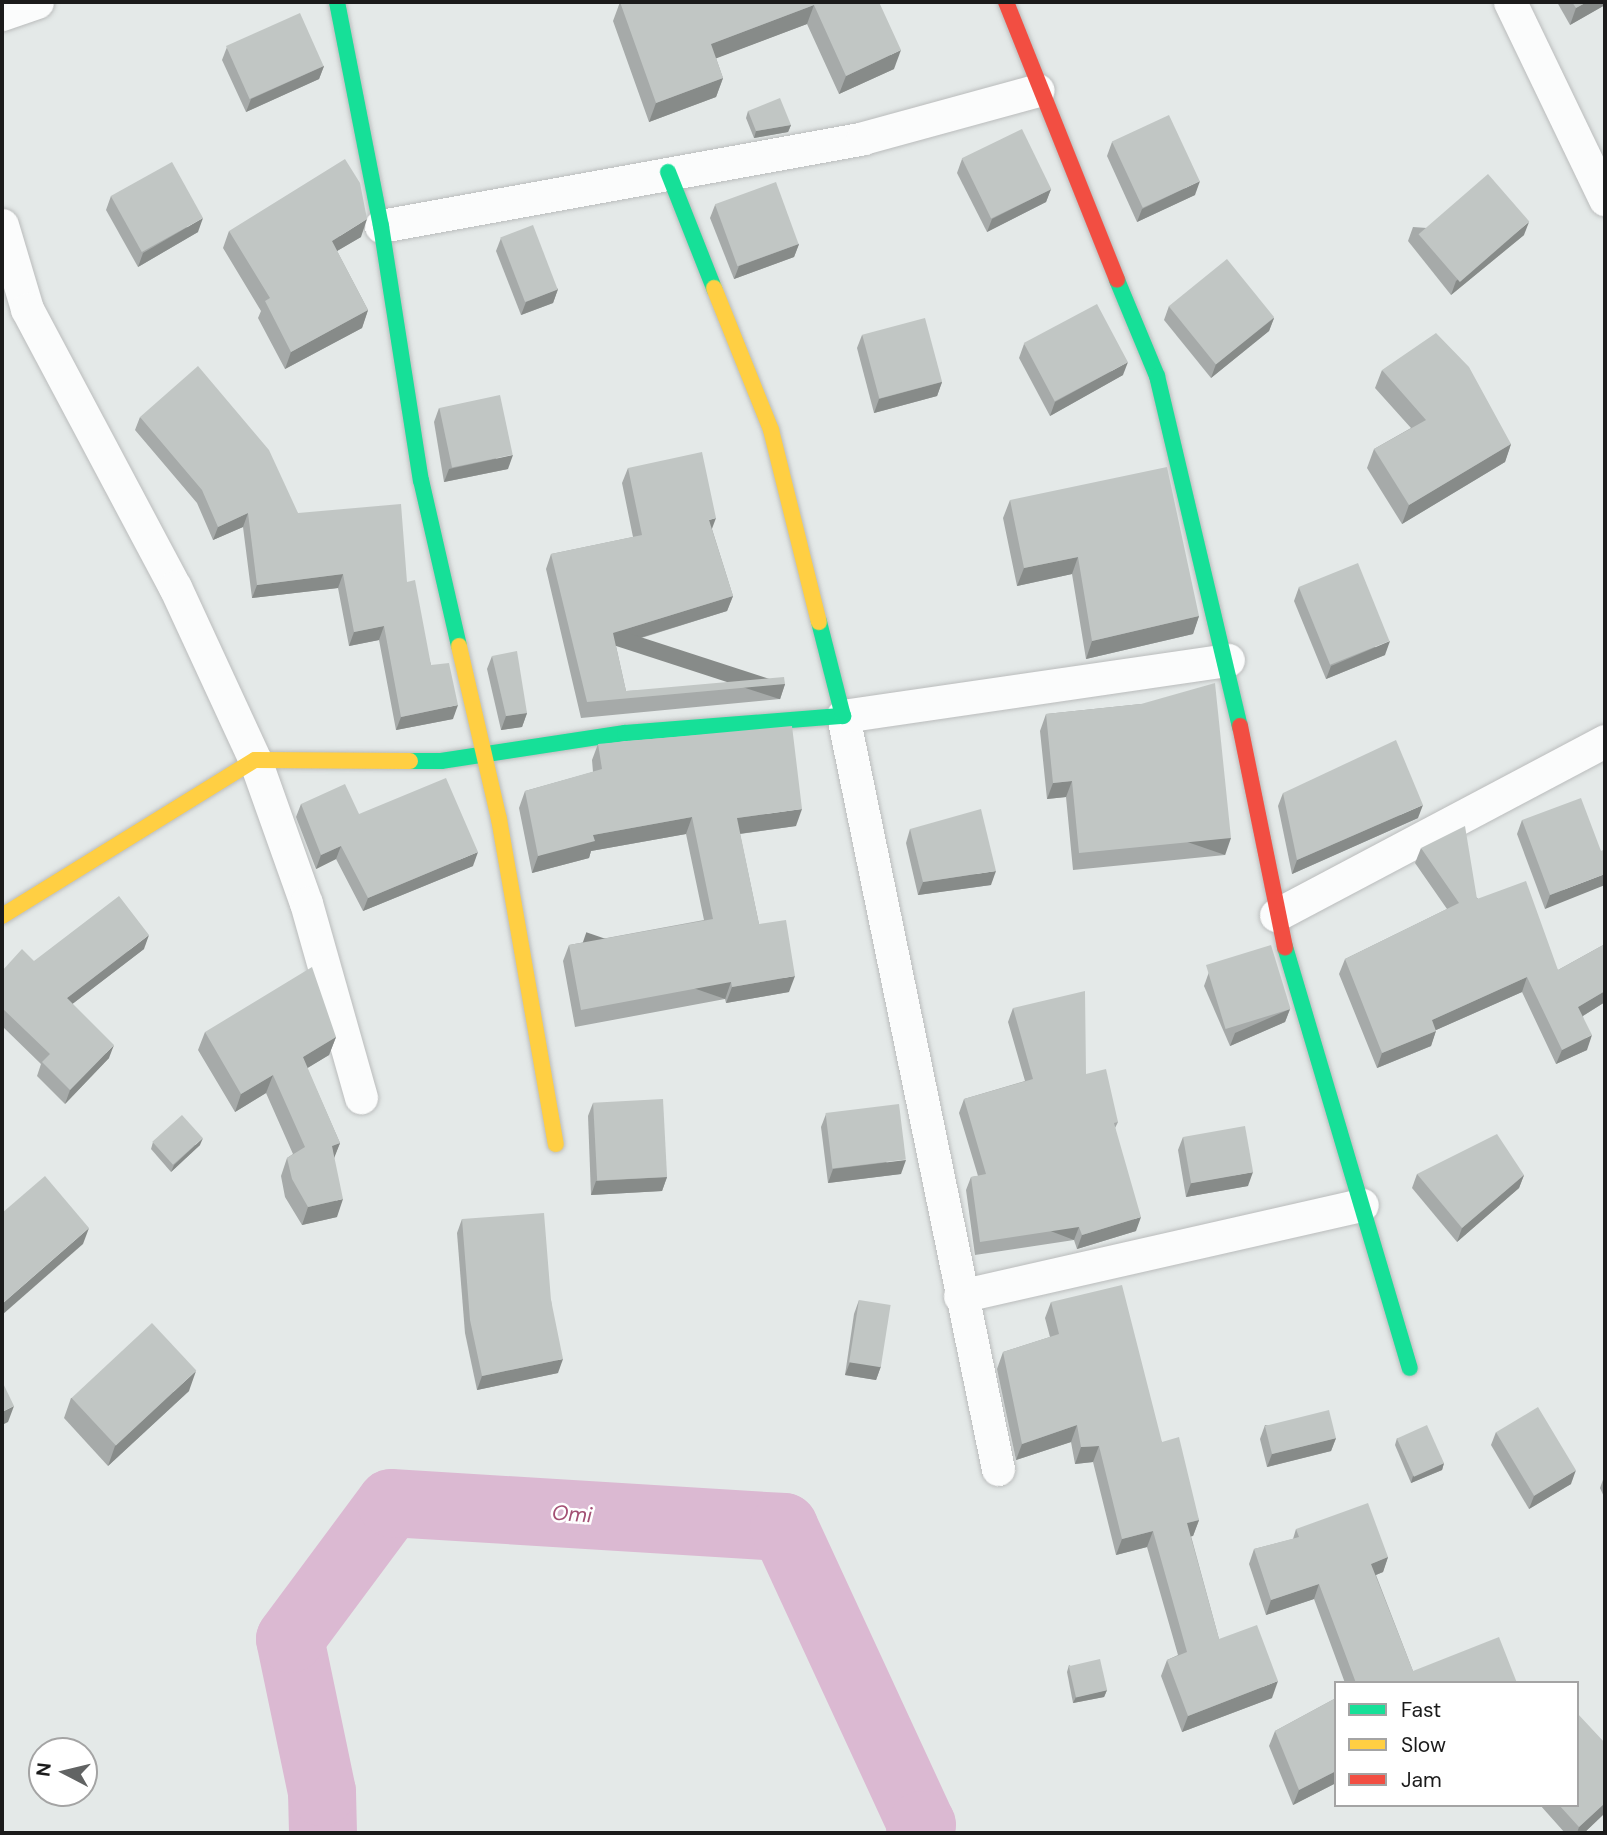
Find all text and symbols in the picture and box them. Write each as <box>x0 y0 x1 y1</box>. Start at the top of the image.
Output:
water label: Omi <box>551 1500 593 1528</box>
legend <box>1334 1681 1579 1807</box>
text: Fast <box>1401 1696 1441 1724</box>
text: Slow <box>1401 1731 1446 1759</box>
north arrow <box>28 1737 98 1807</box>
text: N <box>30 1761 57 1778</box>
text: Jam <box>1401 1766 1442 1794</box>

